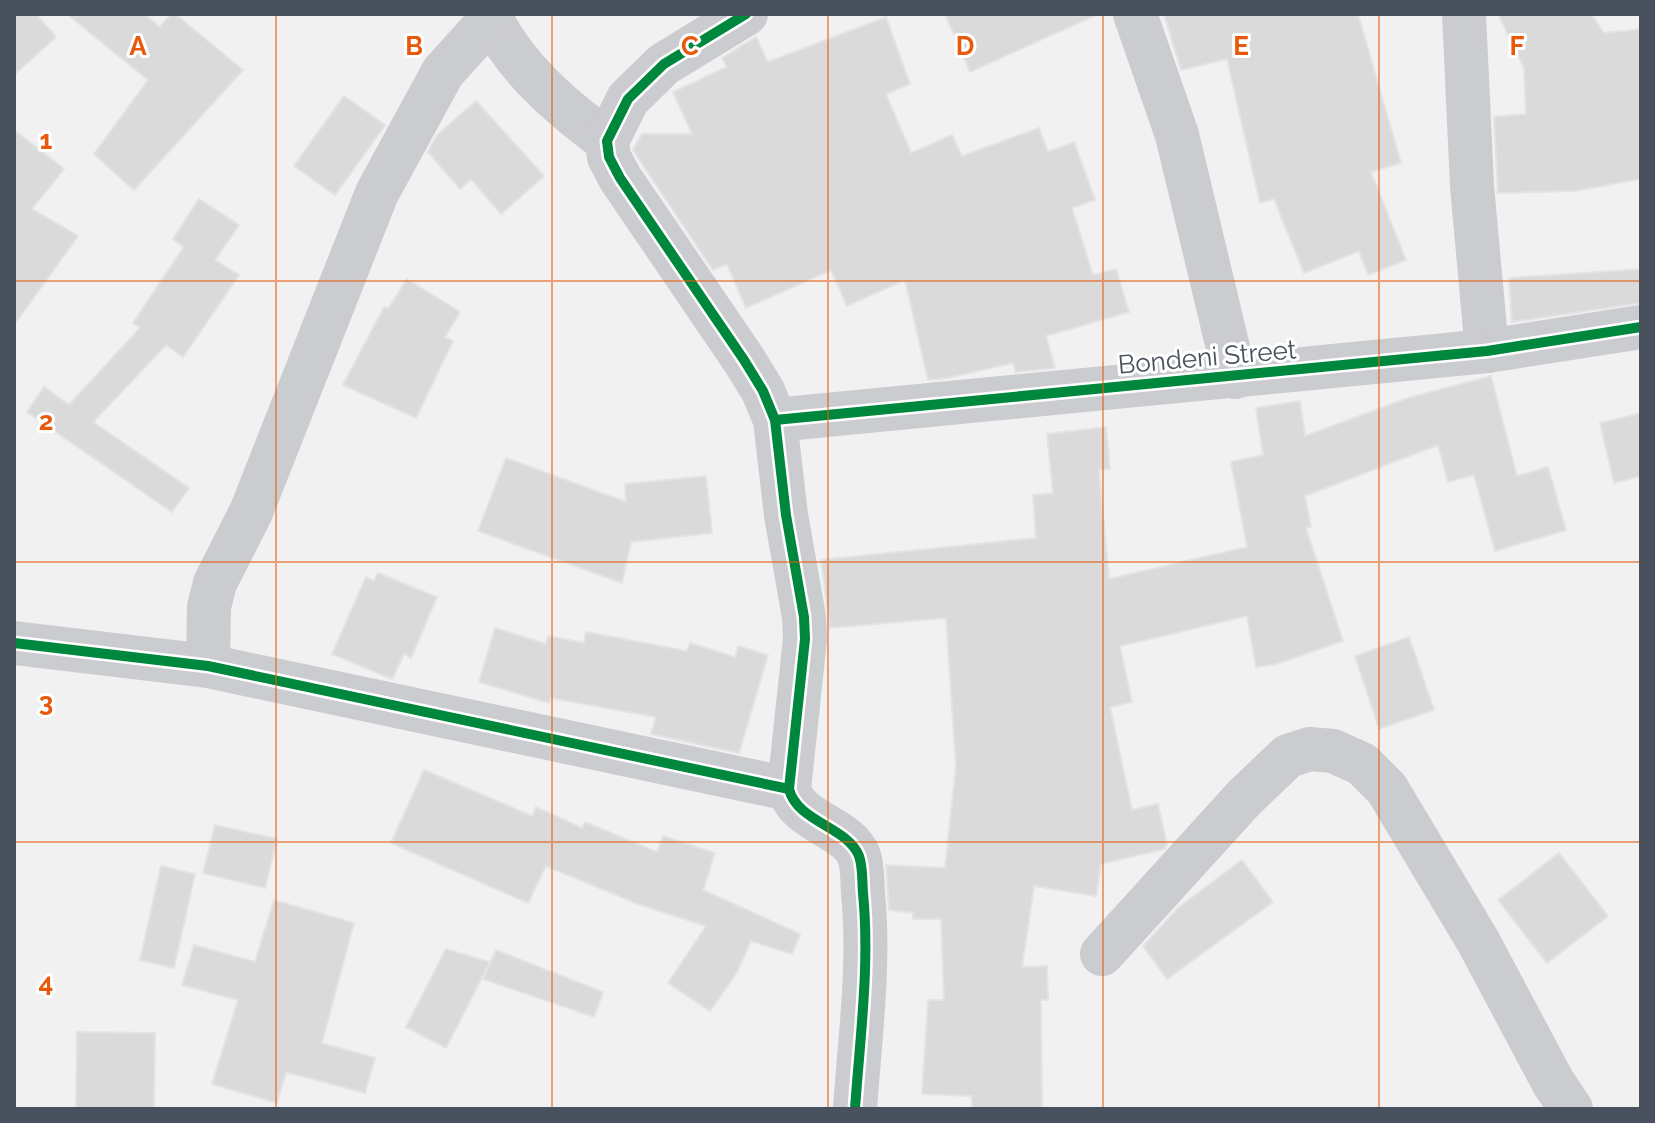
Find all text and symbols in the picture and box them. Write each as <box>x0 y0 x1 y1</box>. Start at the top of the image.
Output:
text: A <box>129 31 147 61</box>
text: B <box>405 31 423 61</box>
text: C <box>681 31 699 61</box>
text: D <box>956 31 974 61</box>
text: E <box>1233 31 1249 61</box>
text: F <box>1510 31 1525 61</box>
text: 1 <box>40 125 53 155</box>
street label: Bondeni Street <box>1117 334 1298 380</box>
text: 2 <box>39 406 53 436</box>
text: 3 <box>39 687 53 717</box>
text: 4 <box>39 968 53 998</box>

